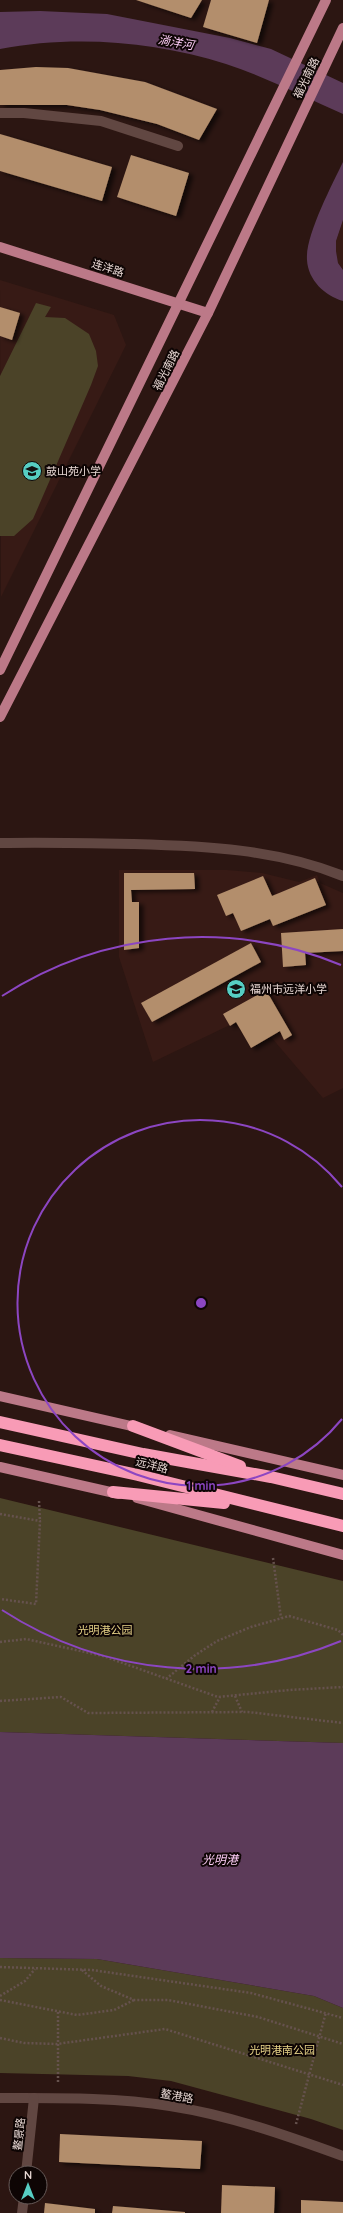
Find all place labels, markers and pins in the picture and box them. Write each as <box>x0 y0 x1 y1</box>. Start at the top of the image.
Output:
school or university icon: 鼓山苑小学 <box>21 460 43 482</box>
place label: 鼓山苑小学 <box>46 464 101 478</box>
school or university icon: 福州市远洋小学 <box>225 978 247 1000</box>
place label: 福州市远洋小学 <box>250 982 327 996</box>
centre of rings <box>194 1296 208 1310</box>

